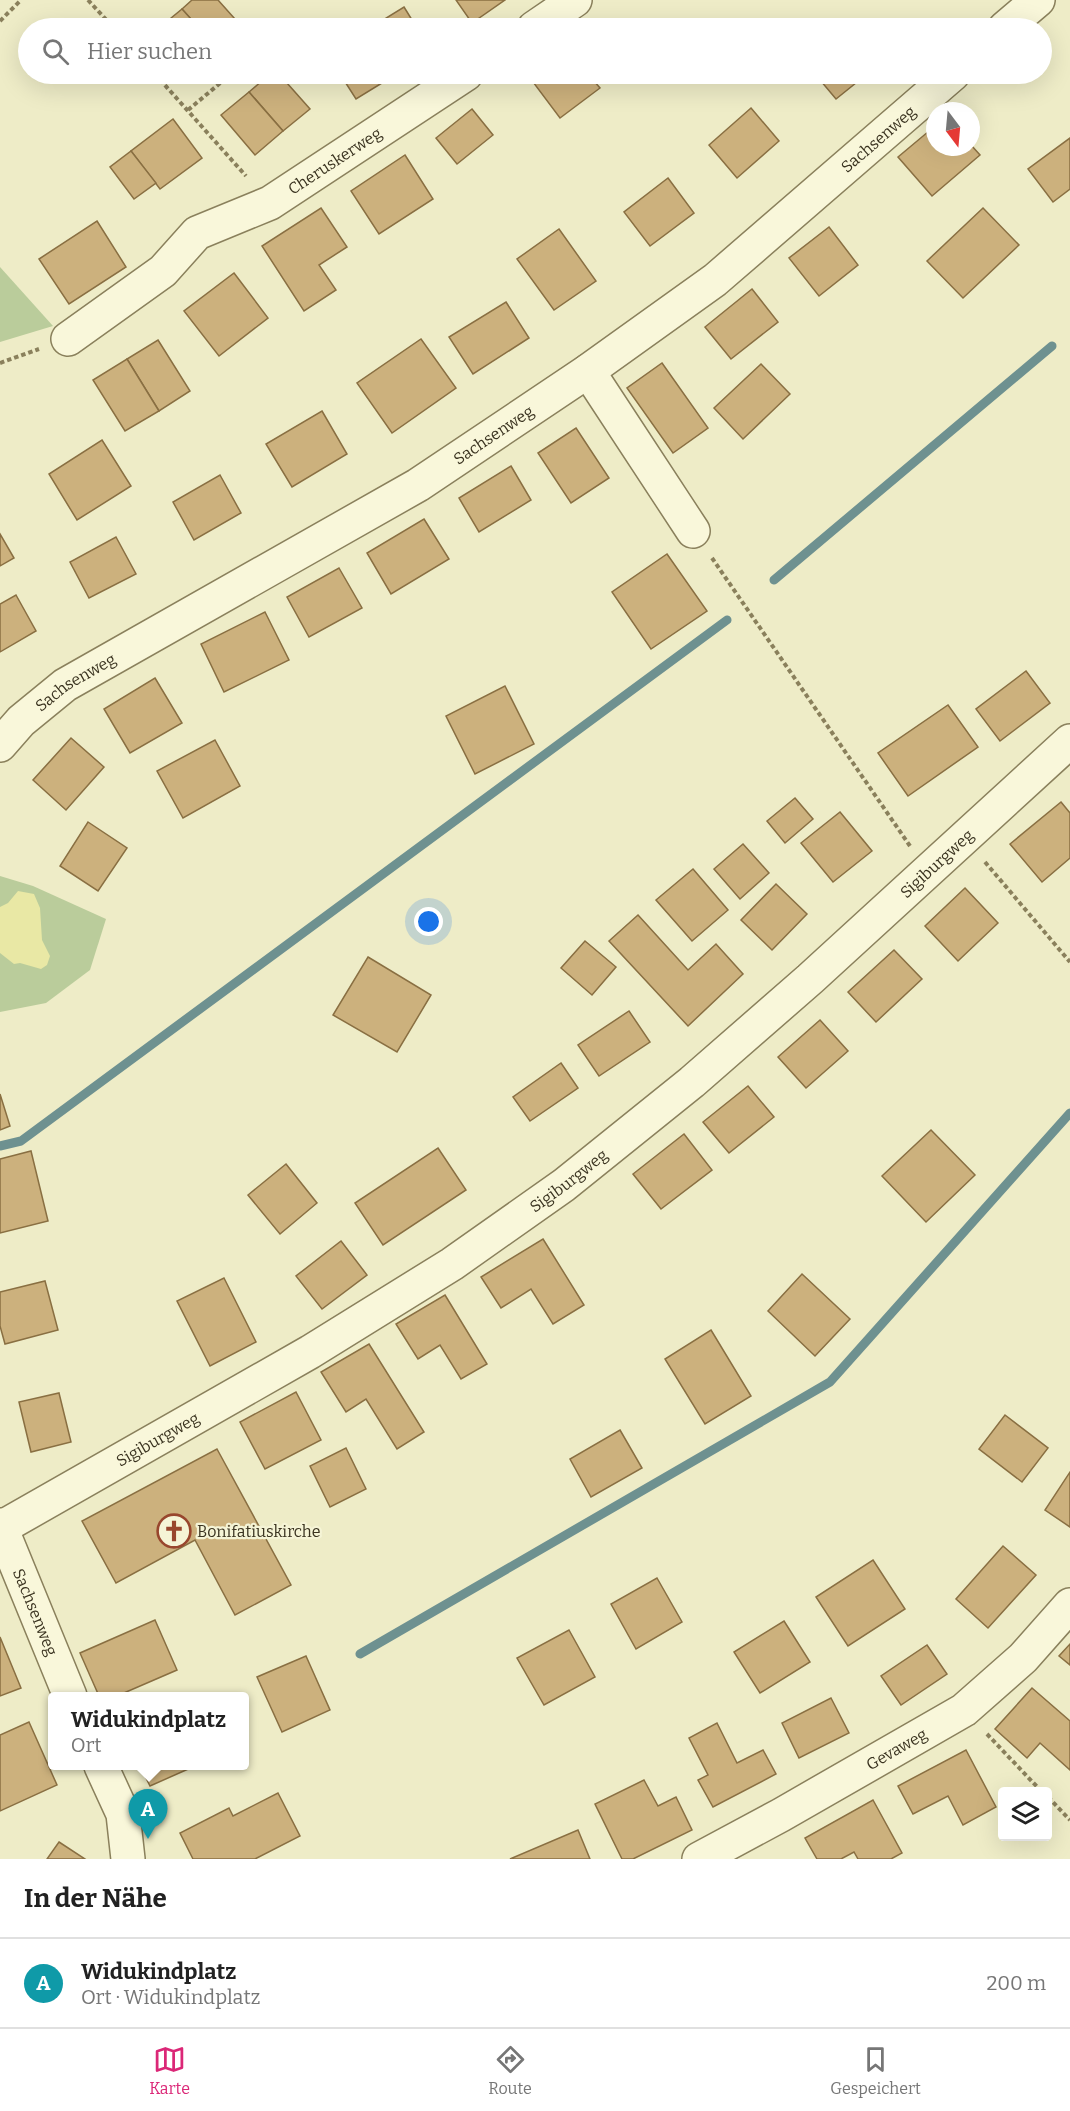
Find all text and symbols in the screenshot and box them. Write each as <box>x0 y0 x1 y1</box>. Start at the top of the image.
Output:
search box <box>18 18 1052 84</box>
icon: search <box>39 35 72 68</box>
text: Hier suchen <box>87 38 212 65</box>
street label: Sachsenweg <box>837 101 919 176</box>
north arrow <box>926 102 980 156</box>
street label: Cheruskerweg <box>284 123 385 198</box>
street label: Sachsenweg <box>450 401 537 468</box>
street label: Sachsenweg <box>31 649 119 715</box>
street label: Sigiburgweg <box>896 825 977 901</box>
your location <box>414 907 443 936</box>
street label: Sigiburgweg <box>526 1145 611 1216</box>
street label: Sigiburgweg <box>113 1408 202 1470</box>
church icon: Bonifatiuskirche <box>156 1513 192 1549</box>
place label: Bonifatiuskirche <box>197 1522 320 1541</box>
street label: Sachsenweg <box>9 1566 62 1658</box>
popup <box>48 1692 249 1770</box>
text: Widukindplatz <box>71 1706 226 1733</box>
street label: Gevaweg <box>863 1724 930 1774</box>
text: Ort <box>71 1733 102 1757</box>
map controls <box>998 1787 1052 1841</box>
button: layers <box>998 1787 1052 1841</box>
pin: A <box>128 1790 168 1839</box>
text: In der Nähe <box>24 1883 167 1914</box>
text: Widukindplatz <box>81 1958 236 1985</box>
text: A <box>36 1971 51 1995</box>
text: 200 m <box>986 1971 1046 1995</box>
text: Ort · Widukindplatz <box>81 1985 260 2009</box>
tab: Karte <box>149 2043 190 2098</box>
tab: Route <box>488 2043 532 2098</box>
tab: Gespeichert <box>830 2043 921 2098</box>

